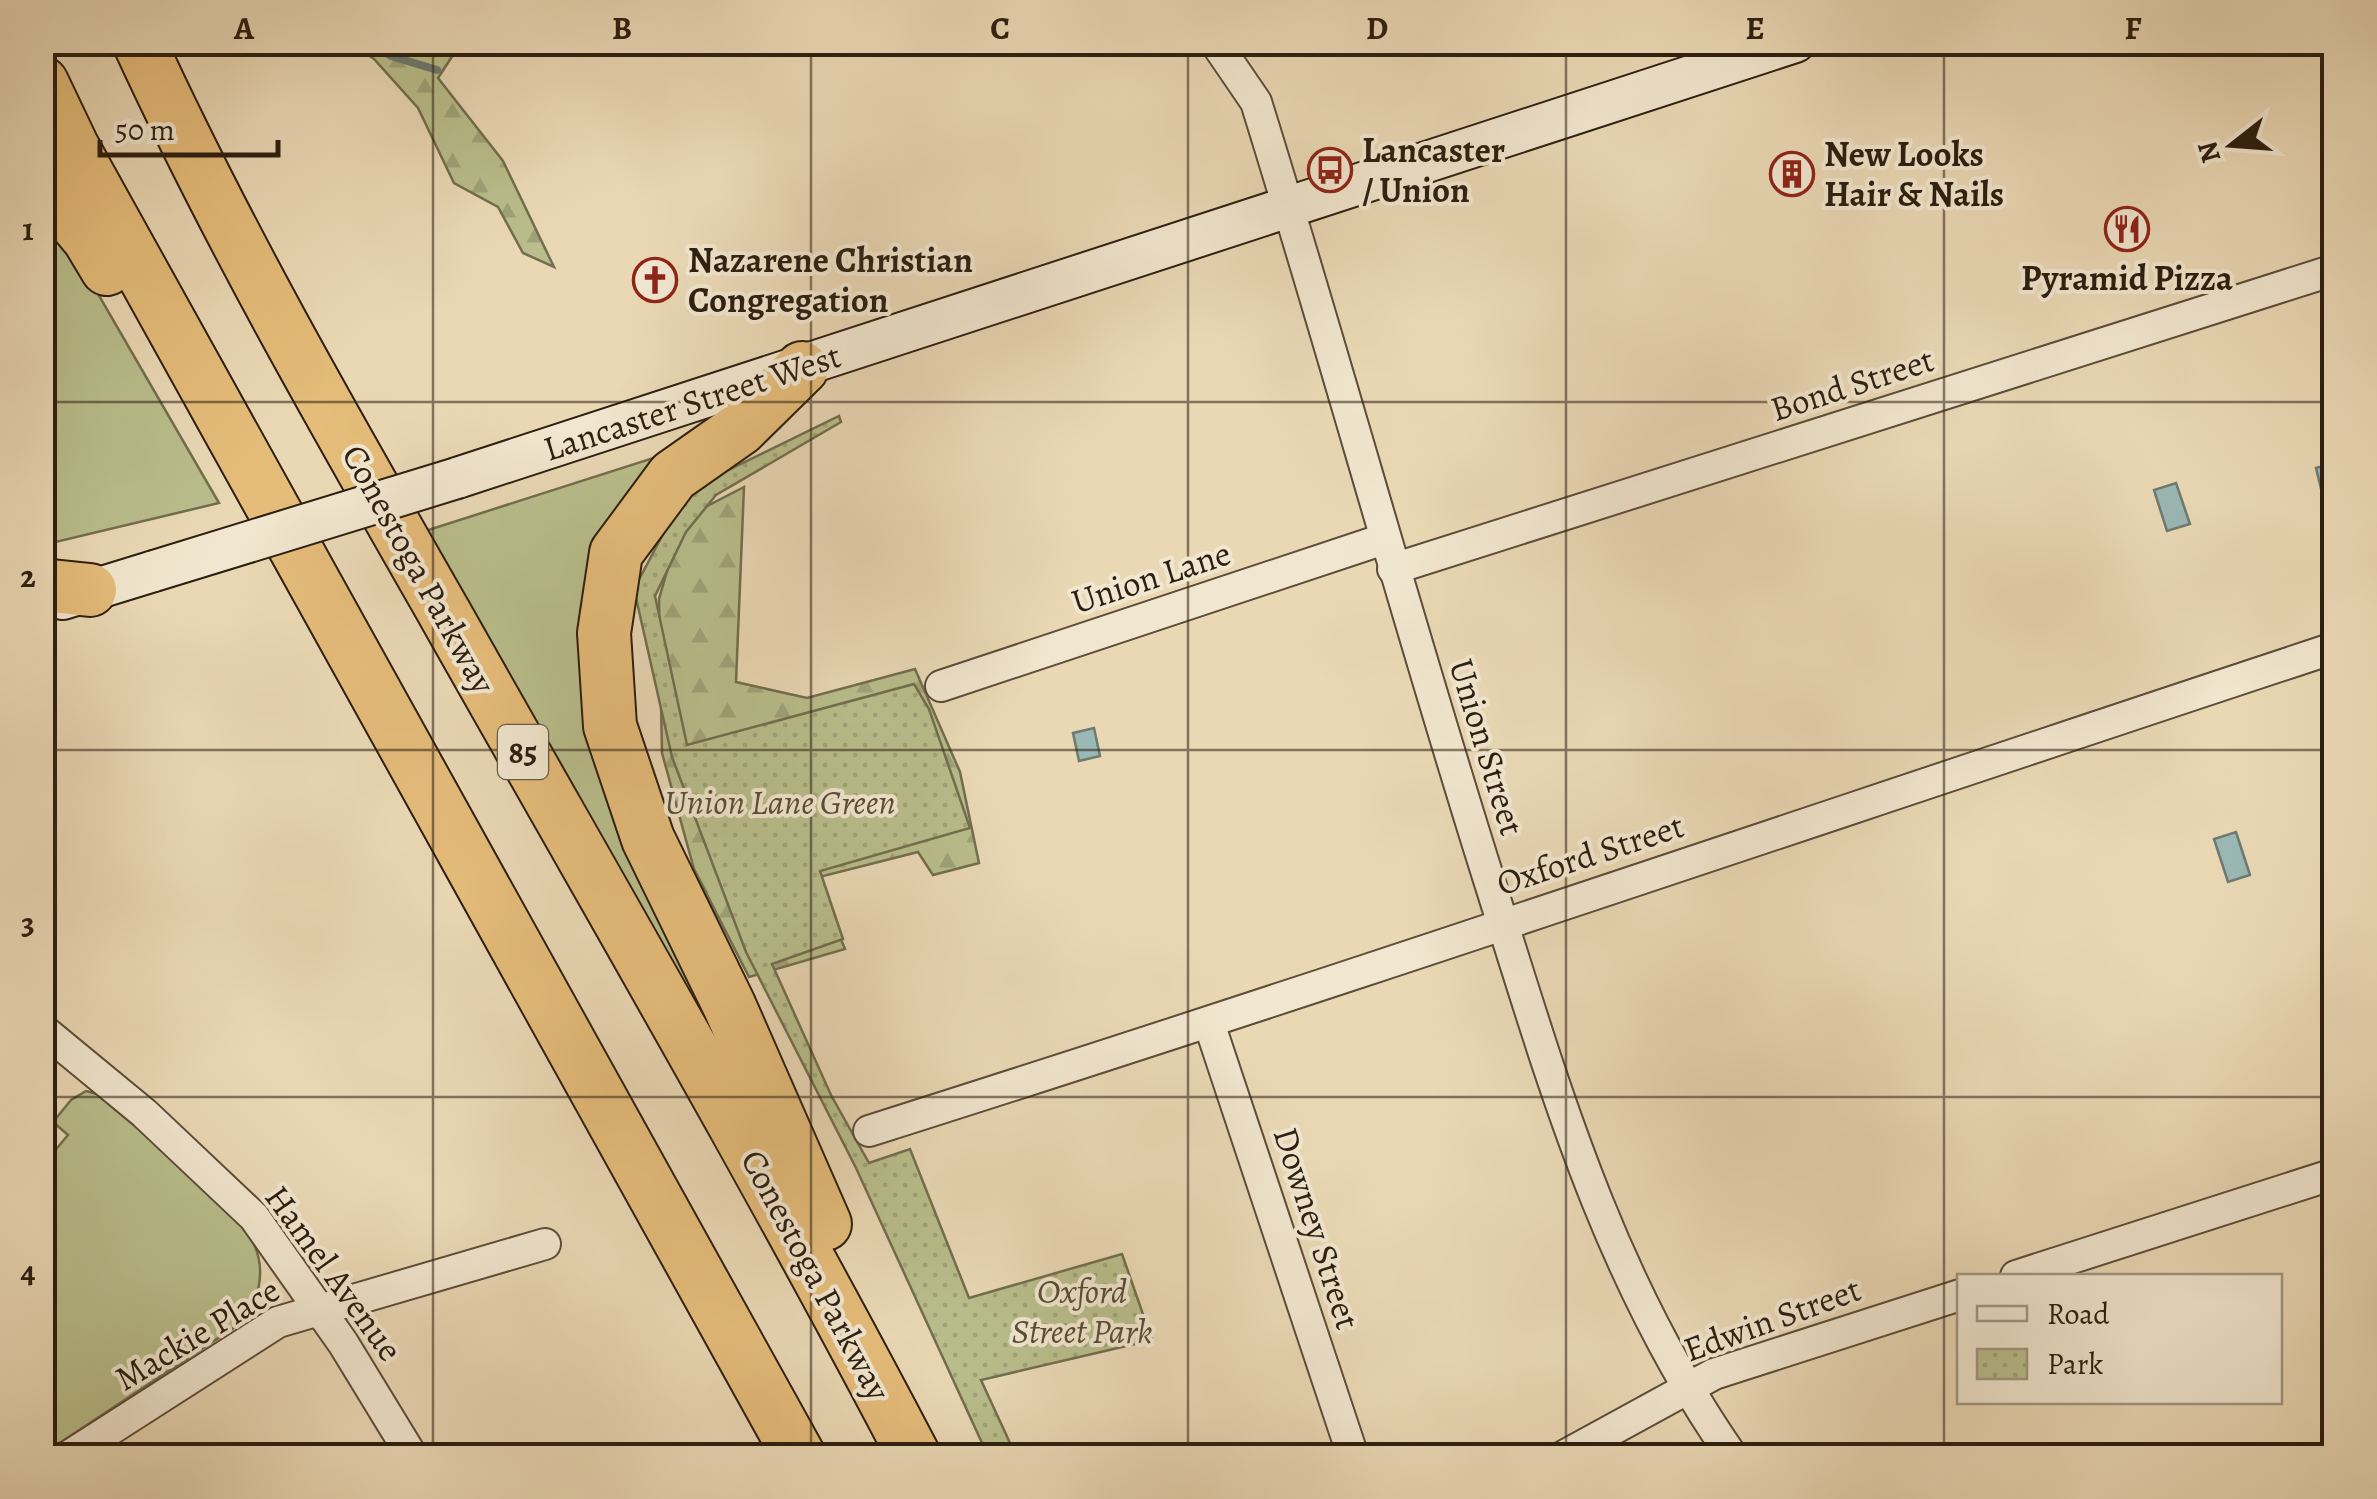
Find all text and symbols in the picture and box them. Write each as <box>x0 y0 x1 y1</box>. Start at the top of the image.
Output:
text: A <box>233 6 255 50</box>
text: B <box>612 6 632 50</box>
text: C <box>990 6 1010 50</box>
text: D <box>1366 6 1388 50</box>
text: E <box>1745 6 1765 50</box>
text: F <box>2125 6 2142 50</box>
scale bar <box>100 95 278 157</box>
north arrow <box>2182 95 2282 195</box>
text: 50 m <box>115 110 175 150</box>
place label: Lancaster / Union <box>1362 126 1505 214</box>
place label: New Looks Hair & Nails <box>1824 130 2004 218</box>
text: N <box>2188 137 2230 167</box>
bus stop icon: Lancaster / Union <box>1307 147 1353 193</box>
building icon: New Looks Hair & Nails <box>1769 151 1815 197</box>
restaurant icon: Pyramid Pizza <box>2104 206 2150 252</box>
text: 1 <box>22 207 34 251</box>
place label: Nazarene Christian Congregation <box>688 236 973 324</box>
place label: Pyramid Pizza <box>2021 254 2233 302</box>
church icon: Nazarene Christian Congregation <box>632 257 678 303</box>
street label: Lancaster Street West <box>537 331 847 473</box>
street label: Bond Street <box>1764 335 1940 433</box>
street label: Conestoga Parkway <box>331 436 508 703</box>
street label: Union Lane <box>1065 529 1237 625</box>
text: 2 <box>20 554 36 598</box>
street label: Union Street <box>1437 653 1537 841</box>
road number: 85 <box>498 725 548 779</box>
park label: Union Lane Green <box>664 778 896 826</box>
street label: Oxford Street <box>1490 801 1690 907</box>
text: 3 <box>21 901 35 945</box>
street label: Downey Street <box>1262 1121 1372 1335</box>
street label: Conestoga Parkway <box>730 1141 903 1409</box>
street label: Hamel Avenue <box>254 1175 414 1371</box>
text: 4 <box>20 1249 36 1293</box>
street label: Edwin Street <box>1677 1265 1867 1373</box>
street label: Mackie Place <box>106 1266 288 1402</box>
park label: Oxford Street Park <box>1011 1267 1153 1355</box>
legend <box>1957 1274 2282 1404</box>
text: Road <box>2047 1294 2110 1334</box>
text: Park <box>2047 1344 2103 1384</box>

